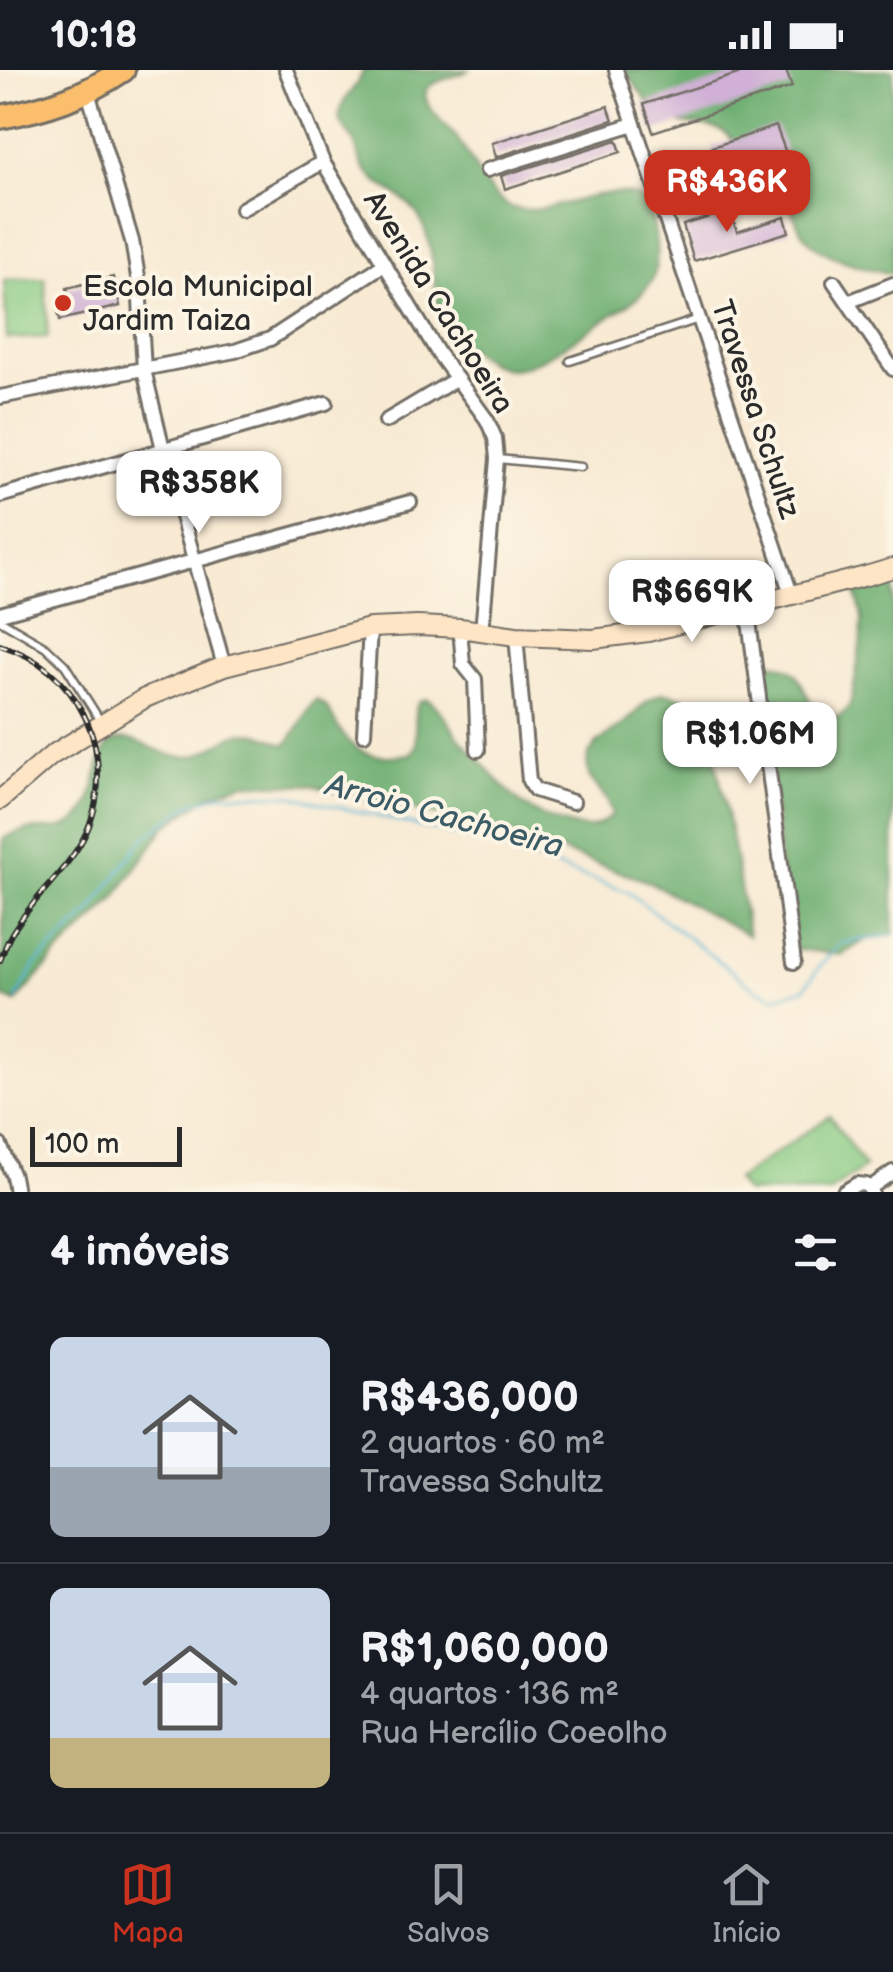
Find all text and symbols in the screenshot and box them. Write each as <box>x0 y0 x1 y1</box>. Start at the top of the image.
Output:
text: 10:18 <box>50 13 138 58</box>
pin: R$436K <box>646 150 808 235</box>
text: R$436K <box>666 163 788 202</box>
street label: Avenida Cachoeira <box>355 185 521 420</box>
place label: Escola Municipal Jardim Taiza <box>83 269 313 339</box>
marker: Escola Municipal Jardim Taiza <box>52 292 74 314</box>
street label: Travessa Schultz <box>703 296 807 524</box>
pin: R$358K <box>118 451 280 536</box>
text: R$358K <box>138 464 260 503</box>
pin: R$669K <box>611 560 773 645</box>
text: R$669K <box>631 573 753 612</box>
pin: R$1.06M <box>658 702 842 787</box>
text: R$1.06M <box>685 715 815 754</box>
water label: Arroio Cachoeira <box>319 765 568 867</box>
scale bar <box>30 1122 182 1166</box>
text: 100 m <box>45 1128 119 1161</box>
icon: filters <box>788 1225 843 1280</box>
text: 4 imóveis <box>50 1227 230 1278</box>
text: R$436,000 <box>360 1373 579 1424</box>
icon: home <box>130 1377 250 1497</box>
text: 2 quartos · 60 m² <box>360 1424 605 1463</box>
text: Travessa Schultz <box>360 1463 602 1502</box>
text: R$1,060,000 <box>360 1624 609 1675</box>
icon: home <box>130 1628 250 1748</box>
text: 4 quartos · 136 m² <box>360 1675 619 1714</box>
text: Rua Hercílio Coeolho <box>360 1714 668 1753</box>
tab: Mapa <box>112 1857 184 1950</box>
tab: Salvos <box>407 1857 489 1950</box>
tab: Início <box>713 1857 781 1950</box>

